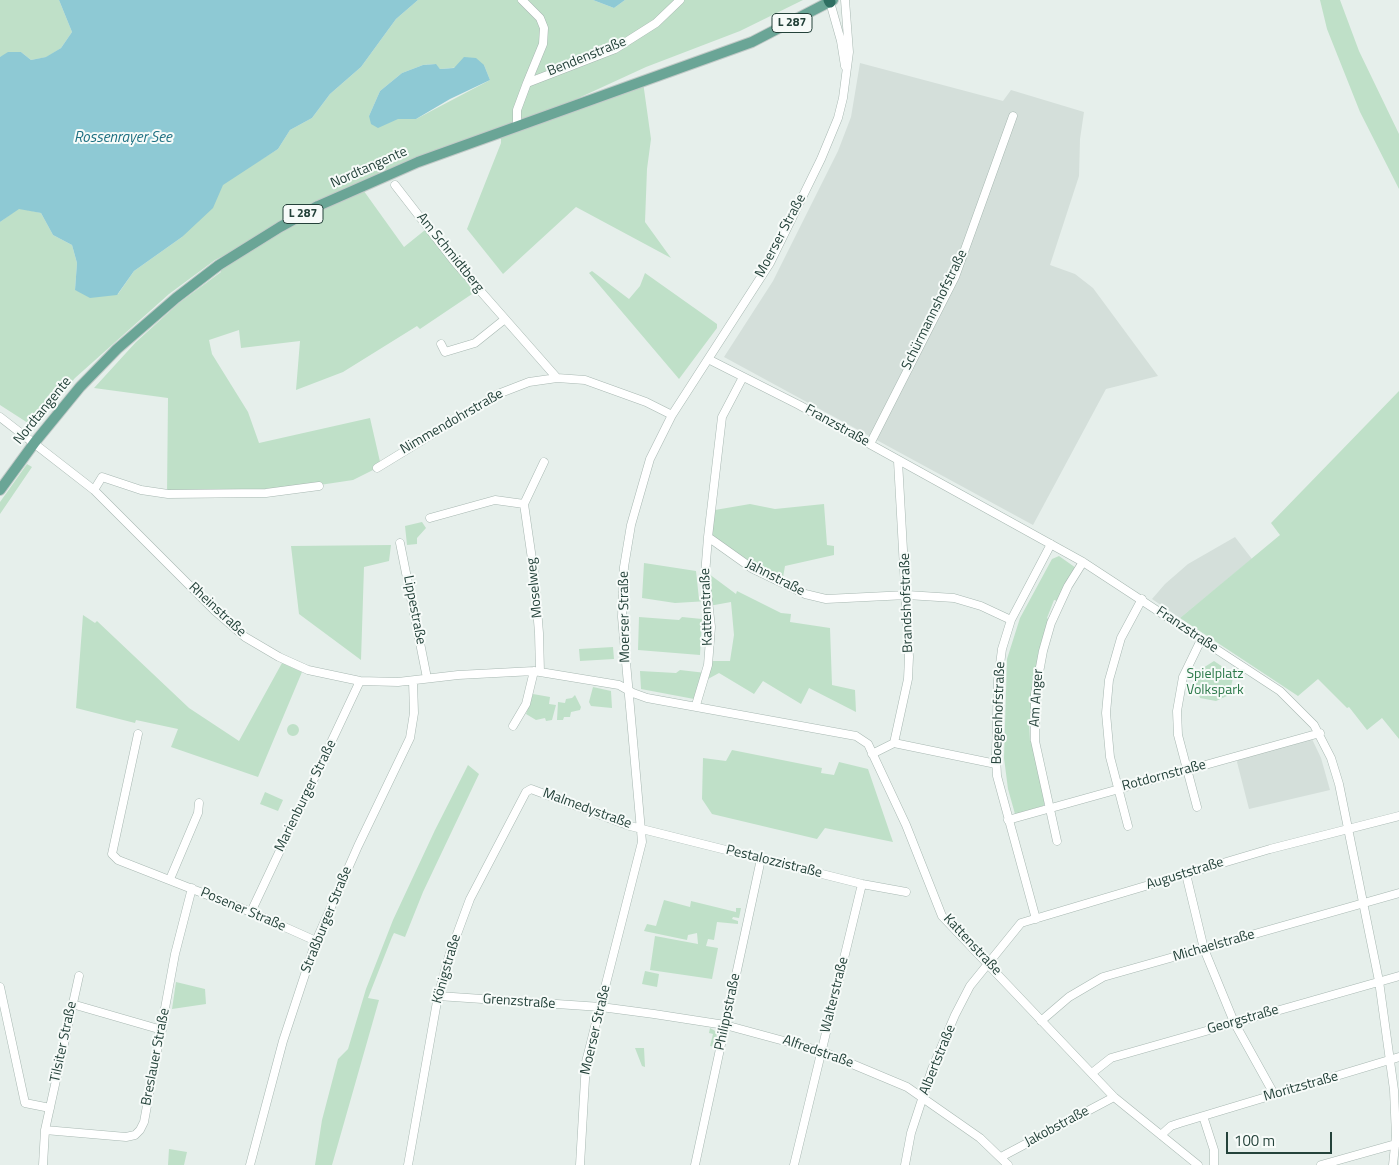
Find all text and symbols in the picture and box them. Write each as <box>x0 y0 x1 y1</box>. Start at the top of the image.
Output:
road number: L 287 <box>772 13 812 32</box>
street label: Bendenstraße <box>545 34 629 80</box>
water label: Rossenrayer See <box>74 129 172 147</box>
street label: Nordtangente <box>328 144 410 192</box>
street label: Moerser Straße <box>752 192 810 280</box>
road number: L 287 <box>283 204 323 223</box>
street label: Am Schmidtberg <box>413 210 487 296</box>
street label: Schürmannshofstraße <box>899 247 971 373</box>
street label: Nordtangente <box>11 374 75 448</box>
street label: Nimmendohrstraße <box>398 386 506 458</box>
street label: Franzstraße <box>802 401 872 451</box>
street label: Brandshofstraße <box>897 553 917 653</box>
street label: Jahnstraße <box>742 556 808 600</box>
street label: Moselweg <box>523 557 547 619</box>
street label: Kattenstraße <box>697 568 717 646</box>
street label: Moerser Straße <box>616 571 634 663</box>
street label: Lippestraße <box>399 574 429 646</box>
street label: Rheinstraße <box>185 579 249 641</box>
street label: Franzstraße <box>1153 603 1221 657</box>
street label: Boegenhofstraße <box>989 661 1009 765</box>
park label: Spielplatz Volkspark <box>1186 667 1244 700</box>
street label: Am Anger <box>1027 668 1047 728</box>
street label: Marienburger Straße <box>272 737 340 855</box>
street label: Rotdornstraße <box>1120 757 1208 795</box>
street label: Malmedystraße <box>540 785 634 833</box>
street label: Pestalozzistraße <box>724 842 824 882</box>
street label: Auguststraße <box>1144 854 1226 894</box>
street label: Straßburger Straße <box>298 864 356 976</box>
street label: Posener Straße <box>198 884 288 936</box>
street label: Kattenstraße <box>939 911 1005 979</box>
street label: Michaelstraße <box>1171 926 1257 966</box>
street label: Königstraße <box>429 932 465 1006</box>
street label: Walterstraße <box>817 955 853 1035</box>
street label: Philippstraße <box>712 972 744 1052</box>
street label: Moerser Straße <box>577 983 615 1077</box>
street label: Grenzstraße <box>482 991 556 1013</box>
street label: Tilsiter Straße <box>47 1000 81 1084</box>
street label: Georgstraße <box>1205 1002 1281 1038</box>
street label: Breslauer Straße <box>138 1007 174 1107</box>
street label: Albertstraße <box>916 1022 960 1098</box>
street label: Alfredstraße <box>780 1032 856 1072</box>
street label: Moritzstraße <box>1262 1068 1340 1106</box>
street label: Jakobstraße <box>1022 1103 1092 1151</box>
scale bar <box>1229 1122 1335 1154</box>
text: 100 m <box>1234 1129 1275 1152</box>

